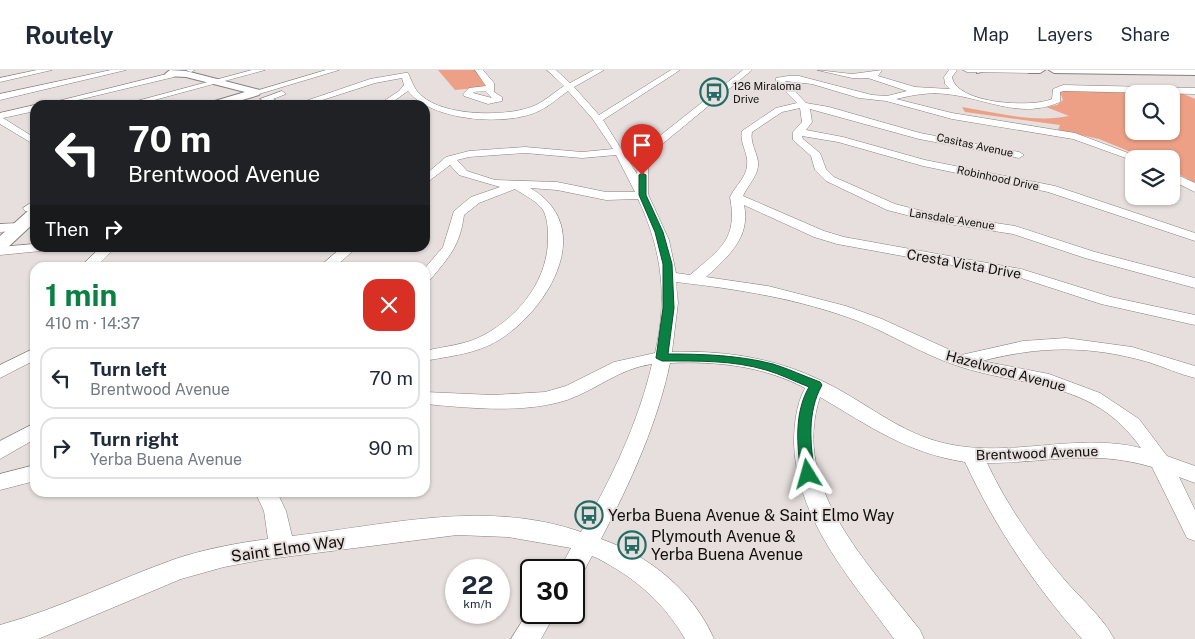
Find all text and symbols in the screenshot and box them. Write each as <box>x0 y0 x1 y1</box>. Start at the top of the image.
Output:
text: Routely <box>25 21 114 49</box>
text: Map <box>973 24 1009 45</box>
text: Layers <box>1037 24 1093 45</box>
text: Share <box>1121 24 1170 45</box>
bus stop icon: 126 Miraloma Drive <box>699 77 729 107</box>
place label: 126 Miraloma Drive <box>733 80 801 105</box>
map controls <box>1125 85 1180 205</box>
button: search <box>1125 85 1180 140</box>
text: 70 m <box>128 119 211 160</box>
icon: left <box>45 120 110 185</box>
pin <box>621 124 663 175</box>
icon: arrive <box>628 131 656 159</box>
street label: Casitas Avenue <box>936 131 1014 159</box>
button: layers <box>1125 150 1180 205</box>
text: Brentwood Avenue <box>128 161 320 187</box>
street label: Robinhood Drive <box>956 163 1040 193</box>
street label: Lansdale Avenue <box>908 206 996 232</box>
icon: right <box>99 215 127 243</box>
text: Then <box>45 218 89 240</box>
street label: Cresta Vista Drive <box>906 246 1023 282</box>
text: 1 min <box>45 277 117 313</box>
button: close <box>363 279 415 331</box>
text: 410 m · 14:37 <box>45 314 140 333</box>
street label: Hazelwood Avenue <box>944 347 1068 395</box>
text: Turn left <box>90 358 167 380</box>
icon: left <box>47 364 75 392</box>
text: 70 m <box>369 367 413 389</box>
text: Brentwood Avenue <box>90 380 230 399</box>
text: Turn right <box>90 428 179 450</box>
icon: right <box>47 434 75 462</box>
text: 90 m <box>369 437 413 459</box>
street label: Brentwood Avenue <box>976 443 1098 463</box>
position arrow <box>781 447 833 499</box>
text: Yerba Buena Avenue <box>90 450 242 469</box>
bus stop icon: Yerba Buena Avenue & Saint Elmo Way <box>574 500 604 530</box>
place label: Yerba Buena Avenue & Saint Elmo Way <box>608 506 895 525</box>
place label: Plymouth Avenue & Yerba Buena Avenue <box>651 527 803 564</box>
bus stop icon: Plymouth Avenue & Yerba Buena Avenue <box>617 530 647 560</box>
street label: Saint Elmo Way <box>230 531 347 566</box>
speed limit sign: 30 <box>520 559 585 624</box>
text: 22 <box>462 570 493 600</box>
text: km/h <box>463 597 492 611</box>

